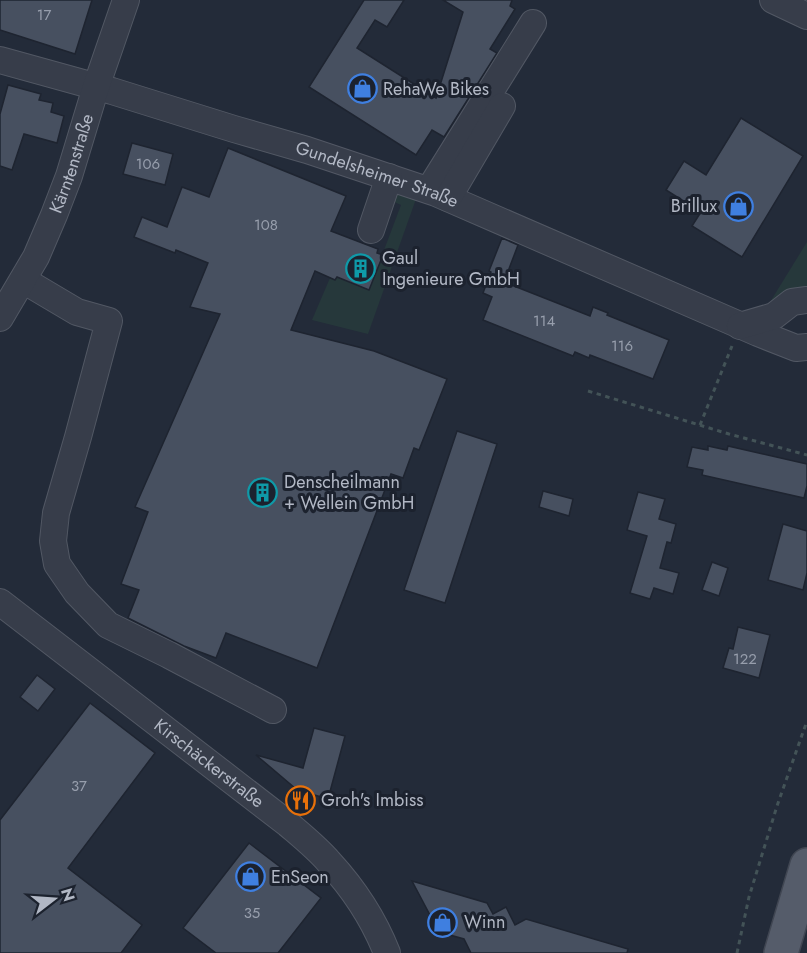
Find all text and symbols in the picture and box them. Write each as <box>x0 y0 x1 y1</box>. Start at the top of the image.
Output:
house number: 17 <box>37 4 51 26</box>
shop icon: RehaWe Bikes <box>346 73 378 105</box>
place label: RehaWe Bikes <box>383 76 489 102</box>
street label: Kärntenstraße <box>43 111 100 217</box>
street label: Gundelsheimer Straße <box>293 134 463 214</box>
house number: 106 <box>136 153 160 175</box>
shop icon: Brillux <box>722 190 754 222</box>
place label: Brillux <box>671 193 717 219</box>
house number: 108 <box>254 214 278 236</box>
place label: Gaul Ingenieure GmbH <box>382 245 520 292</box>
building icon: Gaul Ingenieure GmbH <box>345 252 377 284</box>
house number: 114 <box>533 310 555 332</box>
house number: 116 <box>611 335 633 357</box>
place label: Denscheilmann + Wellein GmbH <box>284 469 414 516</box>
building icon: Denscheilmann + Wellein GmbH <box>247 476 279 508</box>
house number: 122 <box>733 648 757 670</box>
street label: Kirschäckerstraße <box>149 712 270 814</box>
house number: 37 <box>71 775 87 797</box>
restaurant icon: Groh's Imbiss <box>284 784 316 816</box>
place label: Groh's Imbiss <box>321 787 423 813</box>
shop icon: EnSeon <box>234 861 266 893</box>
place label: EnSeon <box>271 864 329 890</box>
north arrow <box>24 869 84 929</box>
text: N <box>55 885 81 904</box>
house number: 35 <box>244 902 260 924</box>
shop icon: Winn <box>427 906 459 938</box>
place label: Winn <box>464 909 505 935</box>

